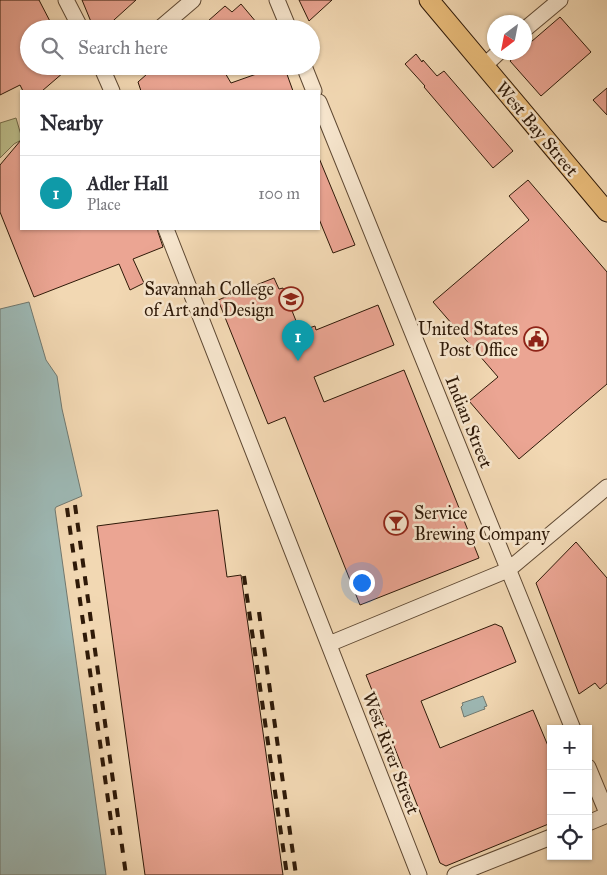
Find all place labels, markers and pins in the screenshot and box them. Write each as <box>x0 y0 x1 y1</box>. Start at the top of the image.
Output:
place label: Savannah College of Art and Design <box>144 278 274 322</box>
school or university icon: Savannah College of Art and Design <box>278 286 304 312</box>
place label: United States Post Office <box>418 318 518 361</box>
pin: 1 <box>282 320 314 361</box>
public building icon: United States Post Office <box>523 326 549 352</box>
place label: Service Brewing Company <box>414 502 550 546</box>
bar icon: Service Brewing Company <box>383 510 409 536</box>

